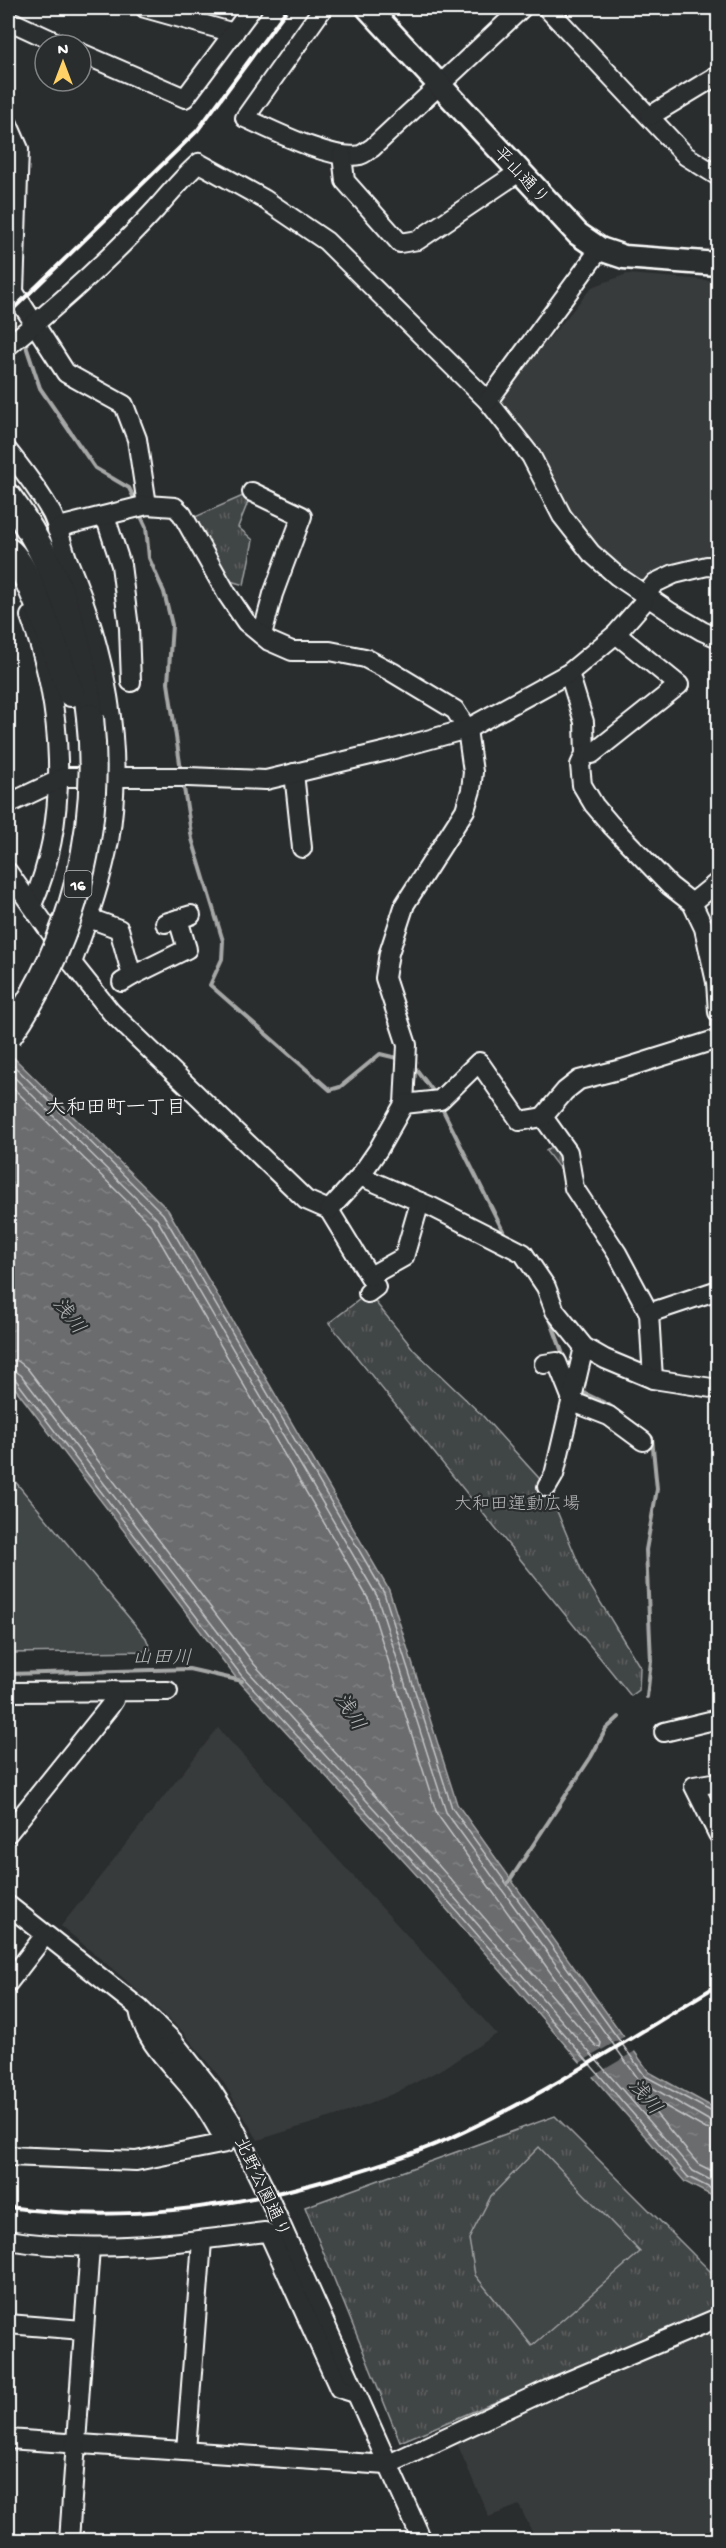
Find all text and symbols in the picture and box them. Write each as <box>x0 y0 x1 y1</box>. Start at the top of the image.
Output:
north arrow <box>33 33 93 93</box>
text: N <box>58 42 69 61</box>
street label: 平山通り <box>488 143 552 210</box>
road number: 16 <box>64 871 92 897</box>
district label: 大和田町一丁目 <box>46 1097 186 1121</box>
water label: 浅川 <box>46 1293 90 1340</box>
park label: 大和田運動広場 <box>454 1494 580 1516</box>
water label: 山田川 <box>132 1646 192 1672</box>
water label: 浅川 <box>328 1689 370 1736</box>
water label: 浅川 <box>622 2074 667 2121</box>
street label: 北野公園通り <box>228 2135 293 2241</box>

